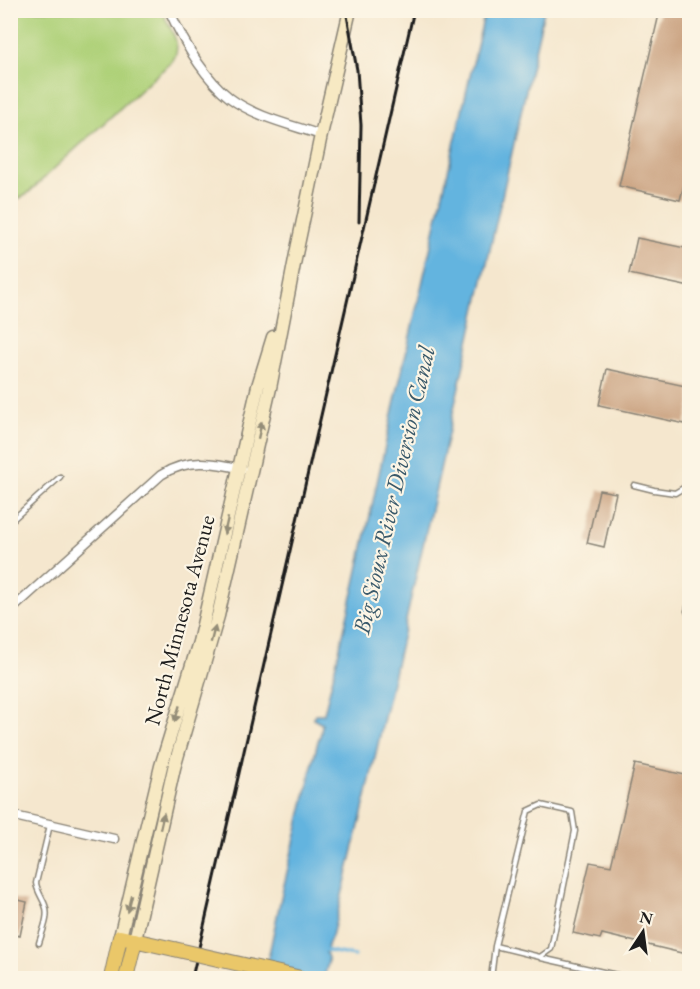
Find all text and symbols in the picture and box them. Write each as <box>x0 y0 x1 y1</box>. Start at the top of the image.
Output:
water label: Big Sioux River Diversion Canal <box>345 342 442 638</box>
one-way arrow <box>256 421 266 439</box>
street label: North Minnesota Avenue <box>137 511 222 728</box>
one-way arrow <box>221 516 231 535</box>
one-way arrow <box>209 624 219 643</box>
one-way arrow <box>172 705 181 723</box>
one-way arrow <box>157 812 167 831</box>
one-way arrow <box>123 894 133 912</box>
north arrow <box>613 902 673 962</box>
text: N <box>638 906 655 930</box>

